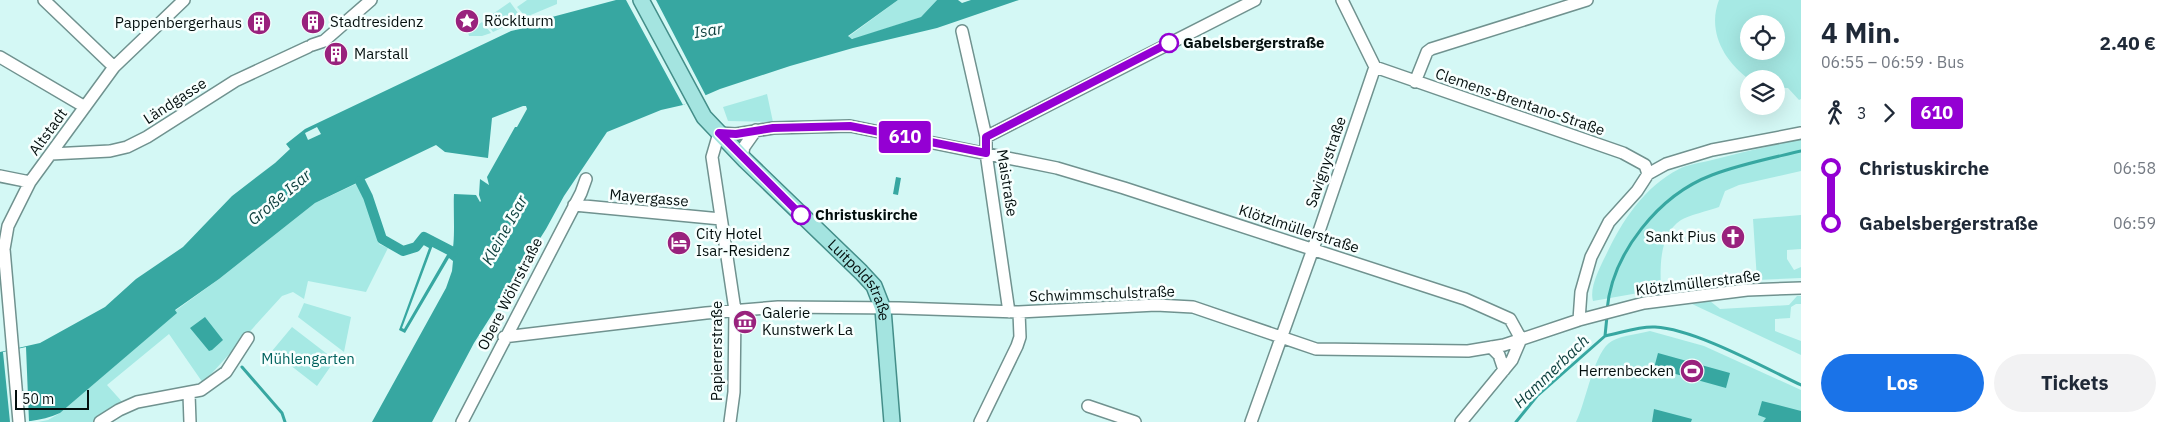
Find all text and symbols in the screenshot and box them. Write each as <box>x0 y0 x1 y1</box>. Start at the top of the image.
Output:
place icon: Röcklturm <box>454 8 480 34</box>
building icon: Stadtresidenz <box>300 9 326 35</box>
building icon: Pappenbergerhaus <box>246 10 272 36</box>
place label: Röcklturm <box>484 11 554 30</box>
place label: Stadtresidenz <box>330 12 423 31</box>
place label: Pappenbergerhaus <box>115 13 242 32</box>
text: 4 Min. <box>1821 14 1901 51</box>
map controls <box>1740 15 1785 115</box>
button: locate <box>1740 15 1785 60</box>
water label: Isar <box>692 18 725 42</box>
text: 2.40 € <box>2100 31 2156 55</box>
marker: Gabelsbergerstraße <box>1159 33 1179 53</box>
place label: Gabelsbergerstraße <box>1183 33 1325 52</box>
building icon: Marstall <box>323 41 349 67</box>
place label: Marstall <box>354 44 408 63</box>
text: 06:55 – 06:59 · Bus <box>1821 52 1964 72</box>
street label: Clemens-Brentano-Straße <box>1433 64 1607 139</box>
button: layers <box>1740 70 1785 115</box>
street label: Ländgasse <box>140 73 210 128</box>
icon: walk <box>1821 99 1849 127</box>
icon: forward <box>1875 99 1903 127</box>
text: 610 <box>1921 101 1953 124</box>
text: 3 <box>1857 103 1867 123</box>
street label: Altstadt <box>24 105 71 159</box>
street label: Savignystraße <box>1301 114 1350 210</box>
line badge: 610 <box>876 121 934 153</box>
text: 610 <box>889 125 921 148</box>
street label: Maistraße <box>993 148 1022 218</box>
text: Christuskirche <box>1859 156 1989 180</box>
text: 06:58 <box>2113 158 2156 178</box>
water label: Große Isar <box>243 164 316 229</box>
street label: Mayergasse <box>609 185 690 210</box>
water label: Kleine Isar <box>477 191 532 268</box>
street label: Klötzlmüllerstraße <box>1237 200 1362 257</box>
marker: Christuskirche <box>791 205 811 225</box>
place label: Christuskirche <box>815 205 918 224</box>
text: Gabelsbergerstraße <box>1859 211 2038 235</box>
text: 06:59 <box>2113 213 2156 233</box>
place label: City Hotel Isar-Residenz <box>696 224 790 260</box>
church icon: Sankt Pius <box>1720 224 1746 250</box>
place label: Sankt Pius <box>1646 227 1716 246</box>
hotel icon: City Hotel Isar-Residenz <box>666 230 692 256</box>
street label: Obere Wöhrstraße <box>473 234 546 353</box>
street label: Luitpoldstraße <box>824 235 894 322</box>
street label: Klötzlmüllerstraße <box>1634 265 1761 300</box>
street label: Schwimmschulstraße <box>1029 281 1175 306</box>
street label: Papiererstraße <box>707 301 726 401</box>
place label: Galerie Kunstwerk La <box>762 303 853 339</box>
museum icon: Galerie Kunstwerk La <box>732 309 758 335</box>
water label: Hammerbach <box>1509 330 1593 412</box>
park label: Mühlengarten <box>261 349 355 368</box>
button: Los <box>1821 354 1984 412</box>
button: Tickets <box>1994 354 2156 412</box>
sports icon: Herrenbecken <box>1679 358 1705 384</box>
place label: Herrenbecken <box>1579 361 1674 380</box>
scale bar <box>15 387 89 410</box>
text: 50 m <box>22 390 54 408</box>

